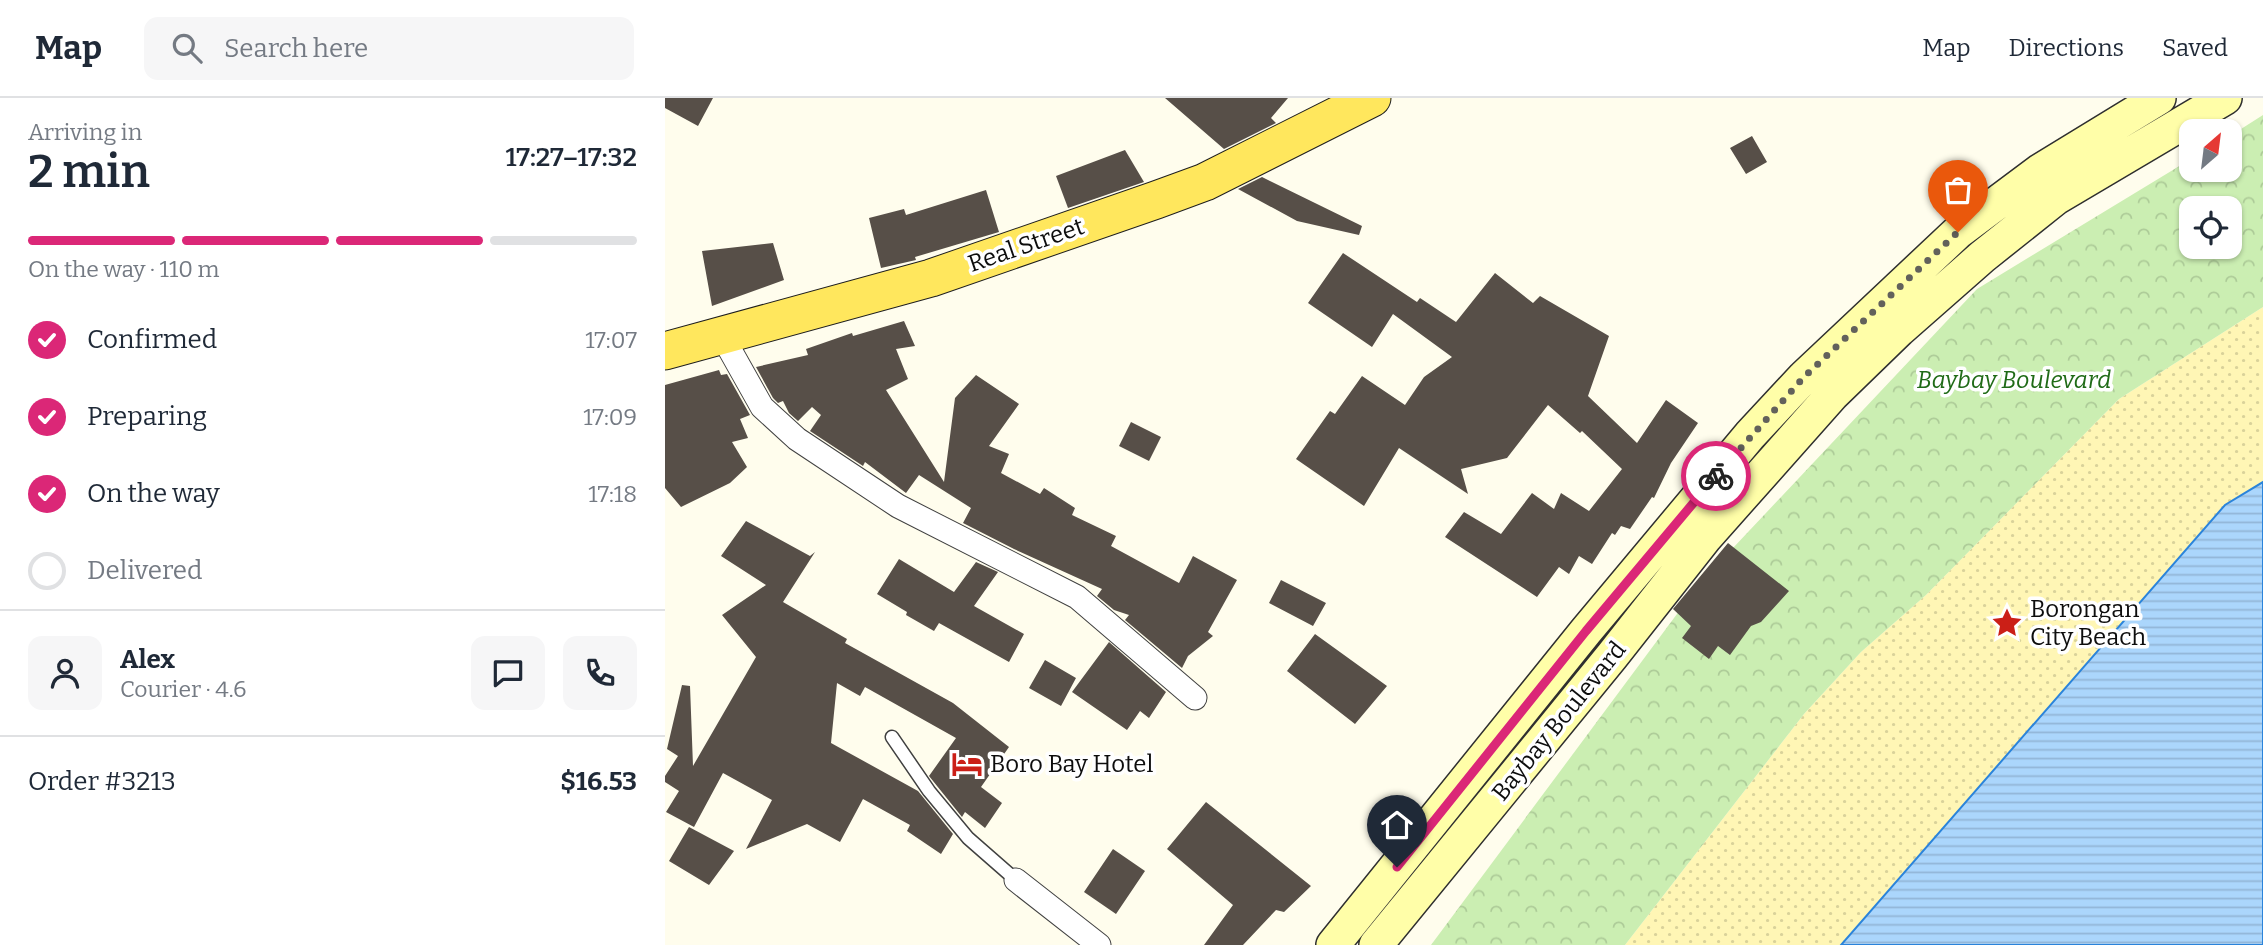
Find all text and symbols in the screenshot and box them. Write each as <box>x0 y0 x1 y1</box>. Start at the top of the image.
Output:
search box <box>144 17 634 80</box>
text: Map <box>35 28 102 68</box>
icon: search <box>168 29 206 67</box>
text: Search here <box>224 33 368 64</box>
text: Map <box>1922 34 1971 62</box>
text: Directions <box>2009 34 2124 62</box>
text: Saved <box>2162 34 2228 62</box>
text: Arriving in <box>28 118 142 146</box>
north arrow <box>2179 119 2242 182</box>
map controls <box>2179 119 2242 259</box>
text: 17:27–17:32 <box>505 142 637 173</box>
text: 2 min <box>28 144 150 199</box>
pin <box>1928 160 1988 232</box>
icon: bag <box>1939 171 1977 209</box>
button: locate <box>2179 196 2242 259</box>
street label: Real Street <box>964 212 1088 278</box>
text: On the way · 110 m <box>28 255 220 283</box>
icon: check <box>28 321 66 359</box>
text: Confirmed <box>87 324 217 355</box>
text: 17:07 <box>585 326 637 354</box>
park label: Baybay Boulevard <box>1917 366 2111 394</box>
icon: check <box>28 398 66 436</box>
text: Preparing <box>87 401 207 432</box>
text: 17:09 <box>583 403 637 431</box>
courier <box>1681 441 1751 511</box>
icon: bike <box>1697 457 1735 495</box>
icon: check <box>28 475 66 513</box>
text: On the way <box>87 478 220 509</box>
text: 17:18 <box>588 480 637 508</box>
text: Delivered <box>87 555 202 586</box>
place label: Borongan City Beach <box>2030 595 2146 651</box>
place icon: Borongan City Beach <box>1990 606 2024 640</box>
button: person <box>28 636 102 710</box>
button: chat <box>471 636 545 710</box>
button: phone <box>563 636 637 710</box>
street label: Baybay Boulevard <box>1486 636 1632 806</box>
text: Alex <box>120 644 175 675</box>
text: Courier · 4.6 <box>120 675 247 703</box>
hotel icon: Boro Bay Hotel <box>950 747 984 781</box>
place label: Boro Bay Hotel <box>990 750 1153 778</box>
text: Order #3213 <box>28 766 176 797</box>
text: $16.53 <box>560 766 637 797</box>
pin <box>1367 795 1427 867</box>
icon: home <box>1378 806 1416 844</box>

